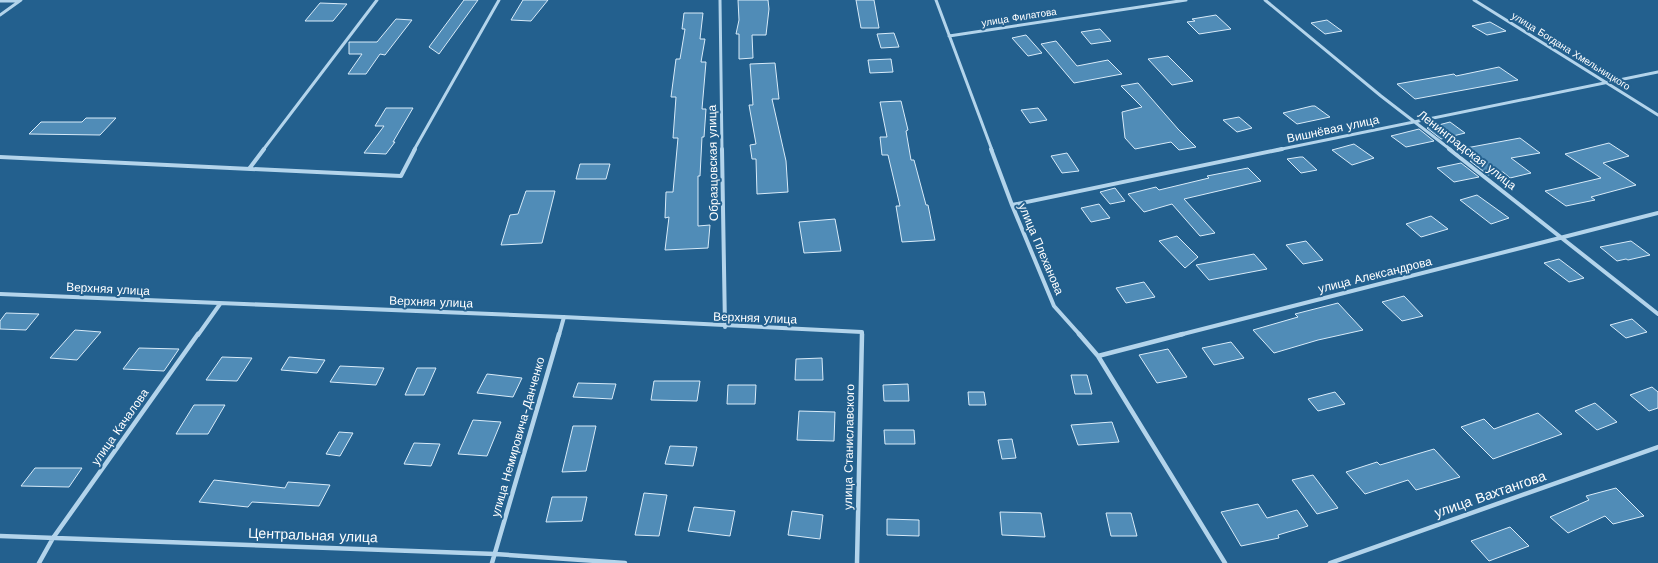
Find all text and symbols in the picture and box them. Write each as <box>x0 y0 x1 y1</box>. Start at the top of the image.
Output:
street label: улица Филатова <box>981 6 1058 28</box>
street label: улица Богдана Хмельницкого <box>1510 10 1633 92</box>
street label: Образцовская улица <box>705 104 721 221</box>
street label: Ленинградская улица <box>1415 107 1519 193</box>
street label: Вишнёвая улица <box>1286 112 1381 146</box>
street label: улица Плеханова <box>1015 201 1067 297</box>
street label: улица Александрова <box>1317 254 1434 296</box>
street label: Верхняя улица <box>66 280 151 298</box>
street label: Верхняя улица <box>389 294 474 310</box>
street label: Верхняя улица <box>713 310 798 326</box>
street label: улица Немировича-Данченко <box>488 355 548 519</box>
street label: улица Станиславского <box>841 384 857 510</box>
street label: улица Качалова <box>88 386 152 468</box>
street label: улица Вахтангова <box>1432 467 1548 521</box>
street label: Центральная улица <box>248 525 378 545</box>

